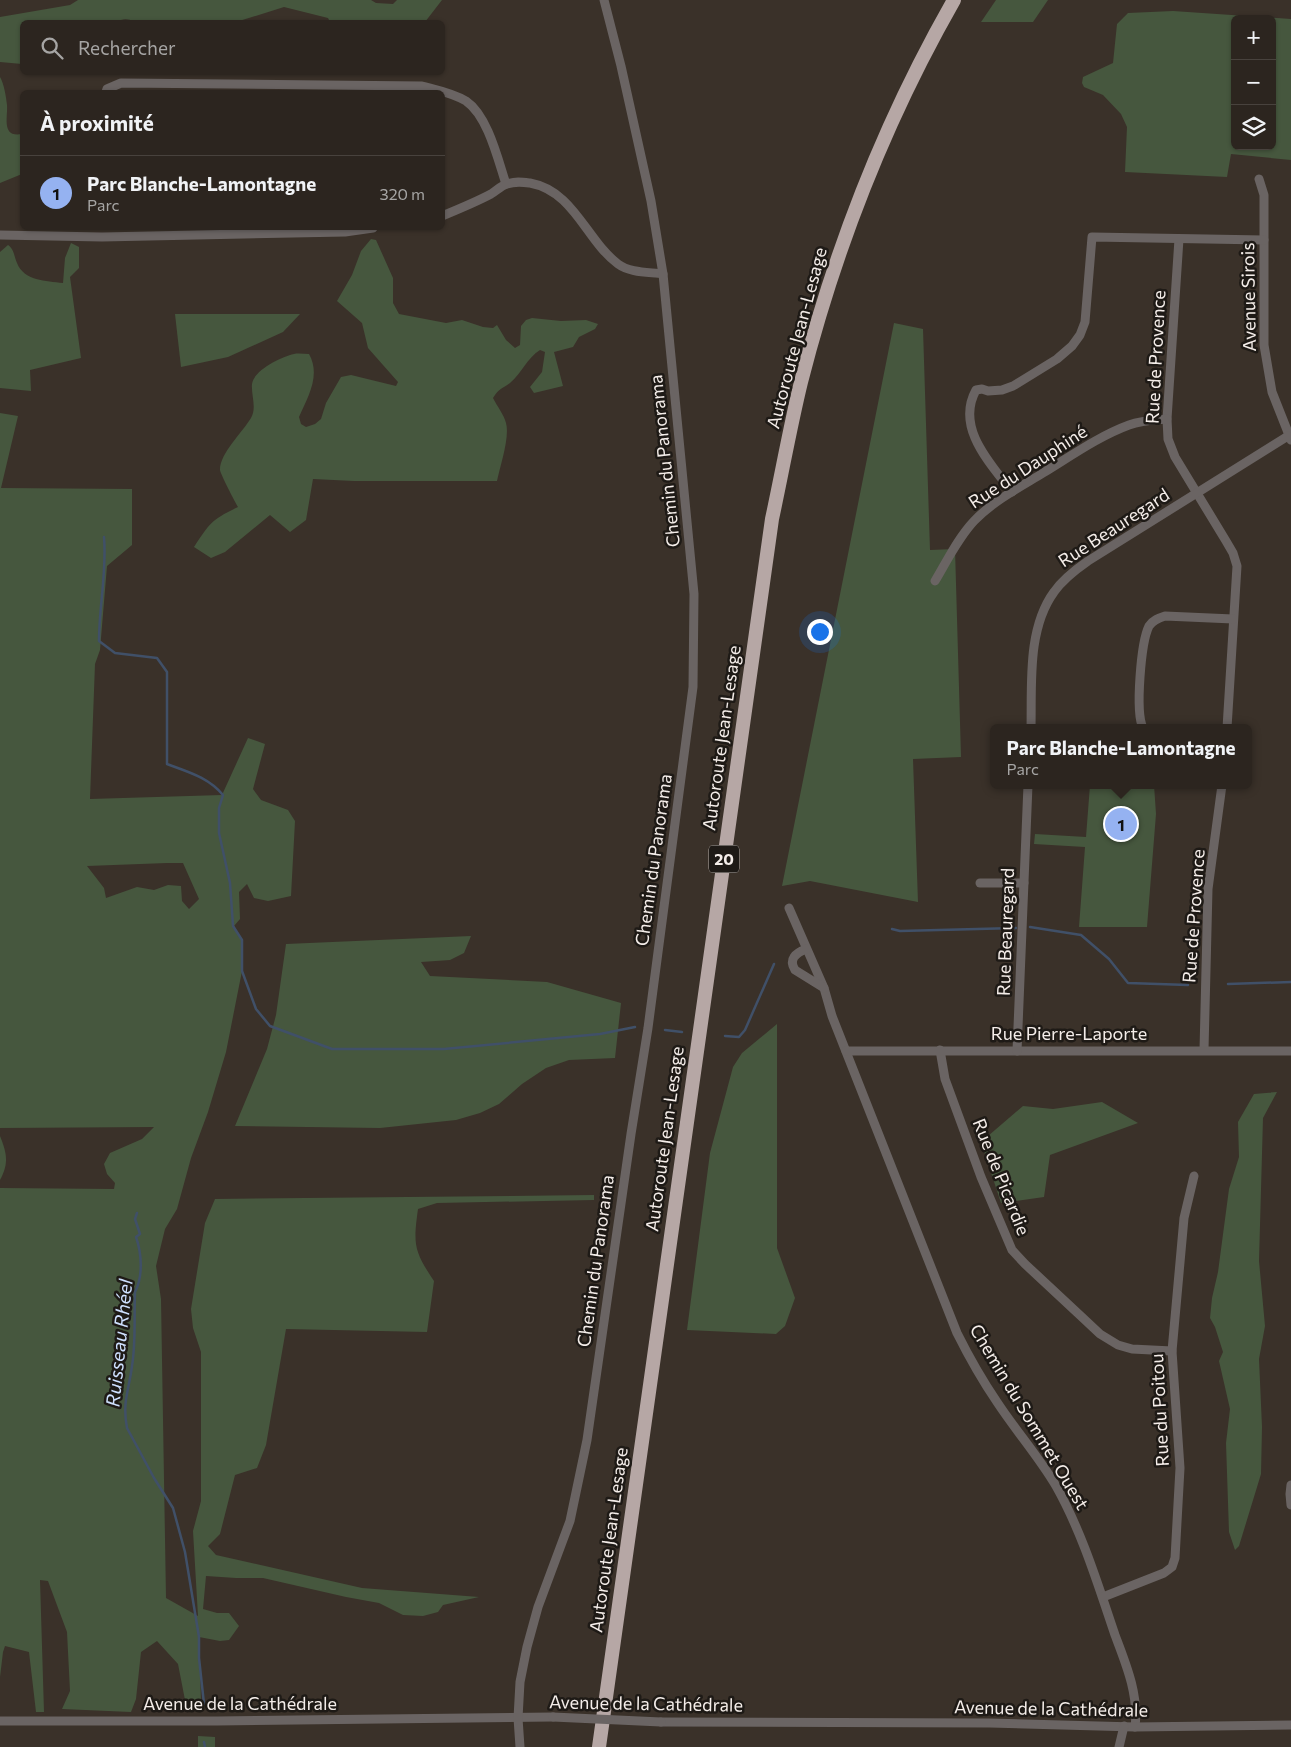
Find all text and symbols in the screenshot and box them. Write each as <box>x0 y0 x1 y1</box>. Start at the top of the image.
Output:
map controls <box>1231 15 1276 150</box>
button: + <box>1231 15 1276 60</box>
search box <box>20 20 445 75</box>
icon: search <box>38 34 66 62</box>
text: Rechercher <box>78 36 176 59</box>
button: − <box>1231 60 1276 105</box>
button: layers <box>1231 105 1276 150</box>
text: À proximité <box>40 110 154 135</box>
text: Parc Blanche-Lamontagne <box>87 172 316 195</box>
text: 1 <box>52 184 60 203</box>
text: 320 m <box>380 184 425 203</box>
text: Parc <box>87 195 119 214</box>
street label: Avenue Sirois <box>1236 242 1260 352</box>
street label: Autoroute Jean-Lesage <box>761 245 831 431</box>
street label: Rue de Provence <box>1141 289 1169 424</box>
street label: Chemin du Panorama <box>644 374 684 549</box>
street label: Rue du Dauphiné <box>964 420 1091 513</box>
street label: Rue Beauregard <box>1054 483 1173 571</box>
your location <box>807 619 833 645</box>
street label: Autoroute Jean-Lesage <box>697 644 745 832</box>
popup <box>990 724 1252 789</box>
text: Parc Blanche-Lamontagne <box>1006 736 1236 759</box>
text: Parc <box>1006 759 1039 778</box>
street label: Chemin du Panorama <box>630 772 676 947</box>
pin: 1 <box>1105 805 1137 843</box>
road number: 20 <box>709 846 739 872</box>
street label: Rue de Provence <box>1177 848 1209 984</box>
street label: Rue Beauregard <box>992 868 1018 996</box>
street label: Rue Pierre-Laporte <box>991 1022 1147 1044</box>
street label: Autoroute Jean-Lesage <box>640 1045 688 1233</box>
street label: Rue de Picardie <box>969 1115 1035 1238</box>
street label: Chemin du Panorama <box>572 1173 618 1348</box>
water label: Ruisseau Rhéel <box>100 1277 137 1408</box>
street label: Chemin du Sommet Ouest <box>966 1320 1094 1513</box>
street label: Rue du Poitou <box>1145 1353 1173 1467</box>
street label: Autoroute Jean-Lesage <box>584 1446 632 1634</box>
street label: Avenue de la Cathédrale <box>549 1690 743 1716</box>
street label: Avenue de la Cathédrale <box>143 1692 337 1714</box>
street label: Avenue de la Cathédrale <box>954 1695 1148 1721</box>

